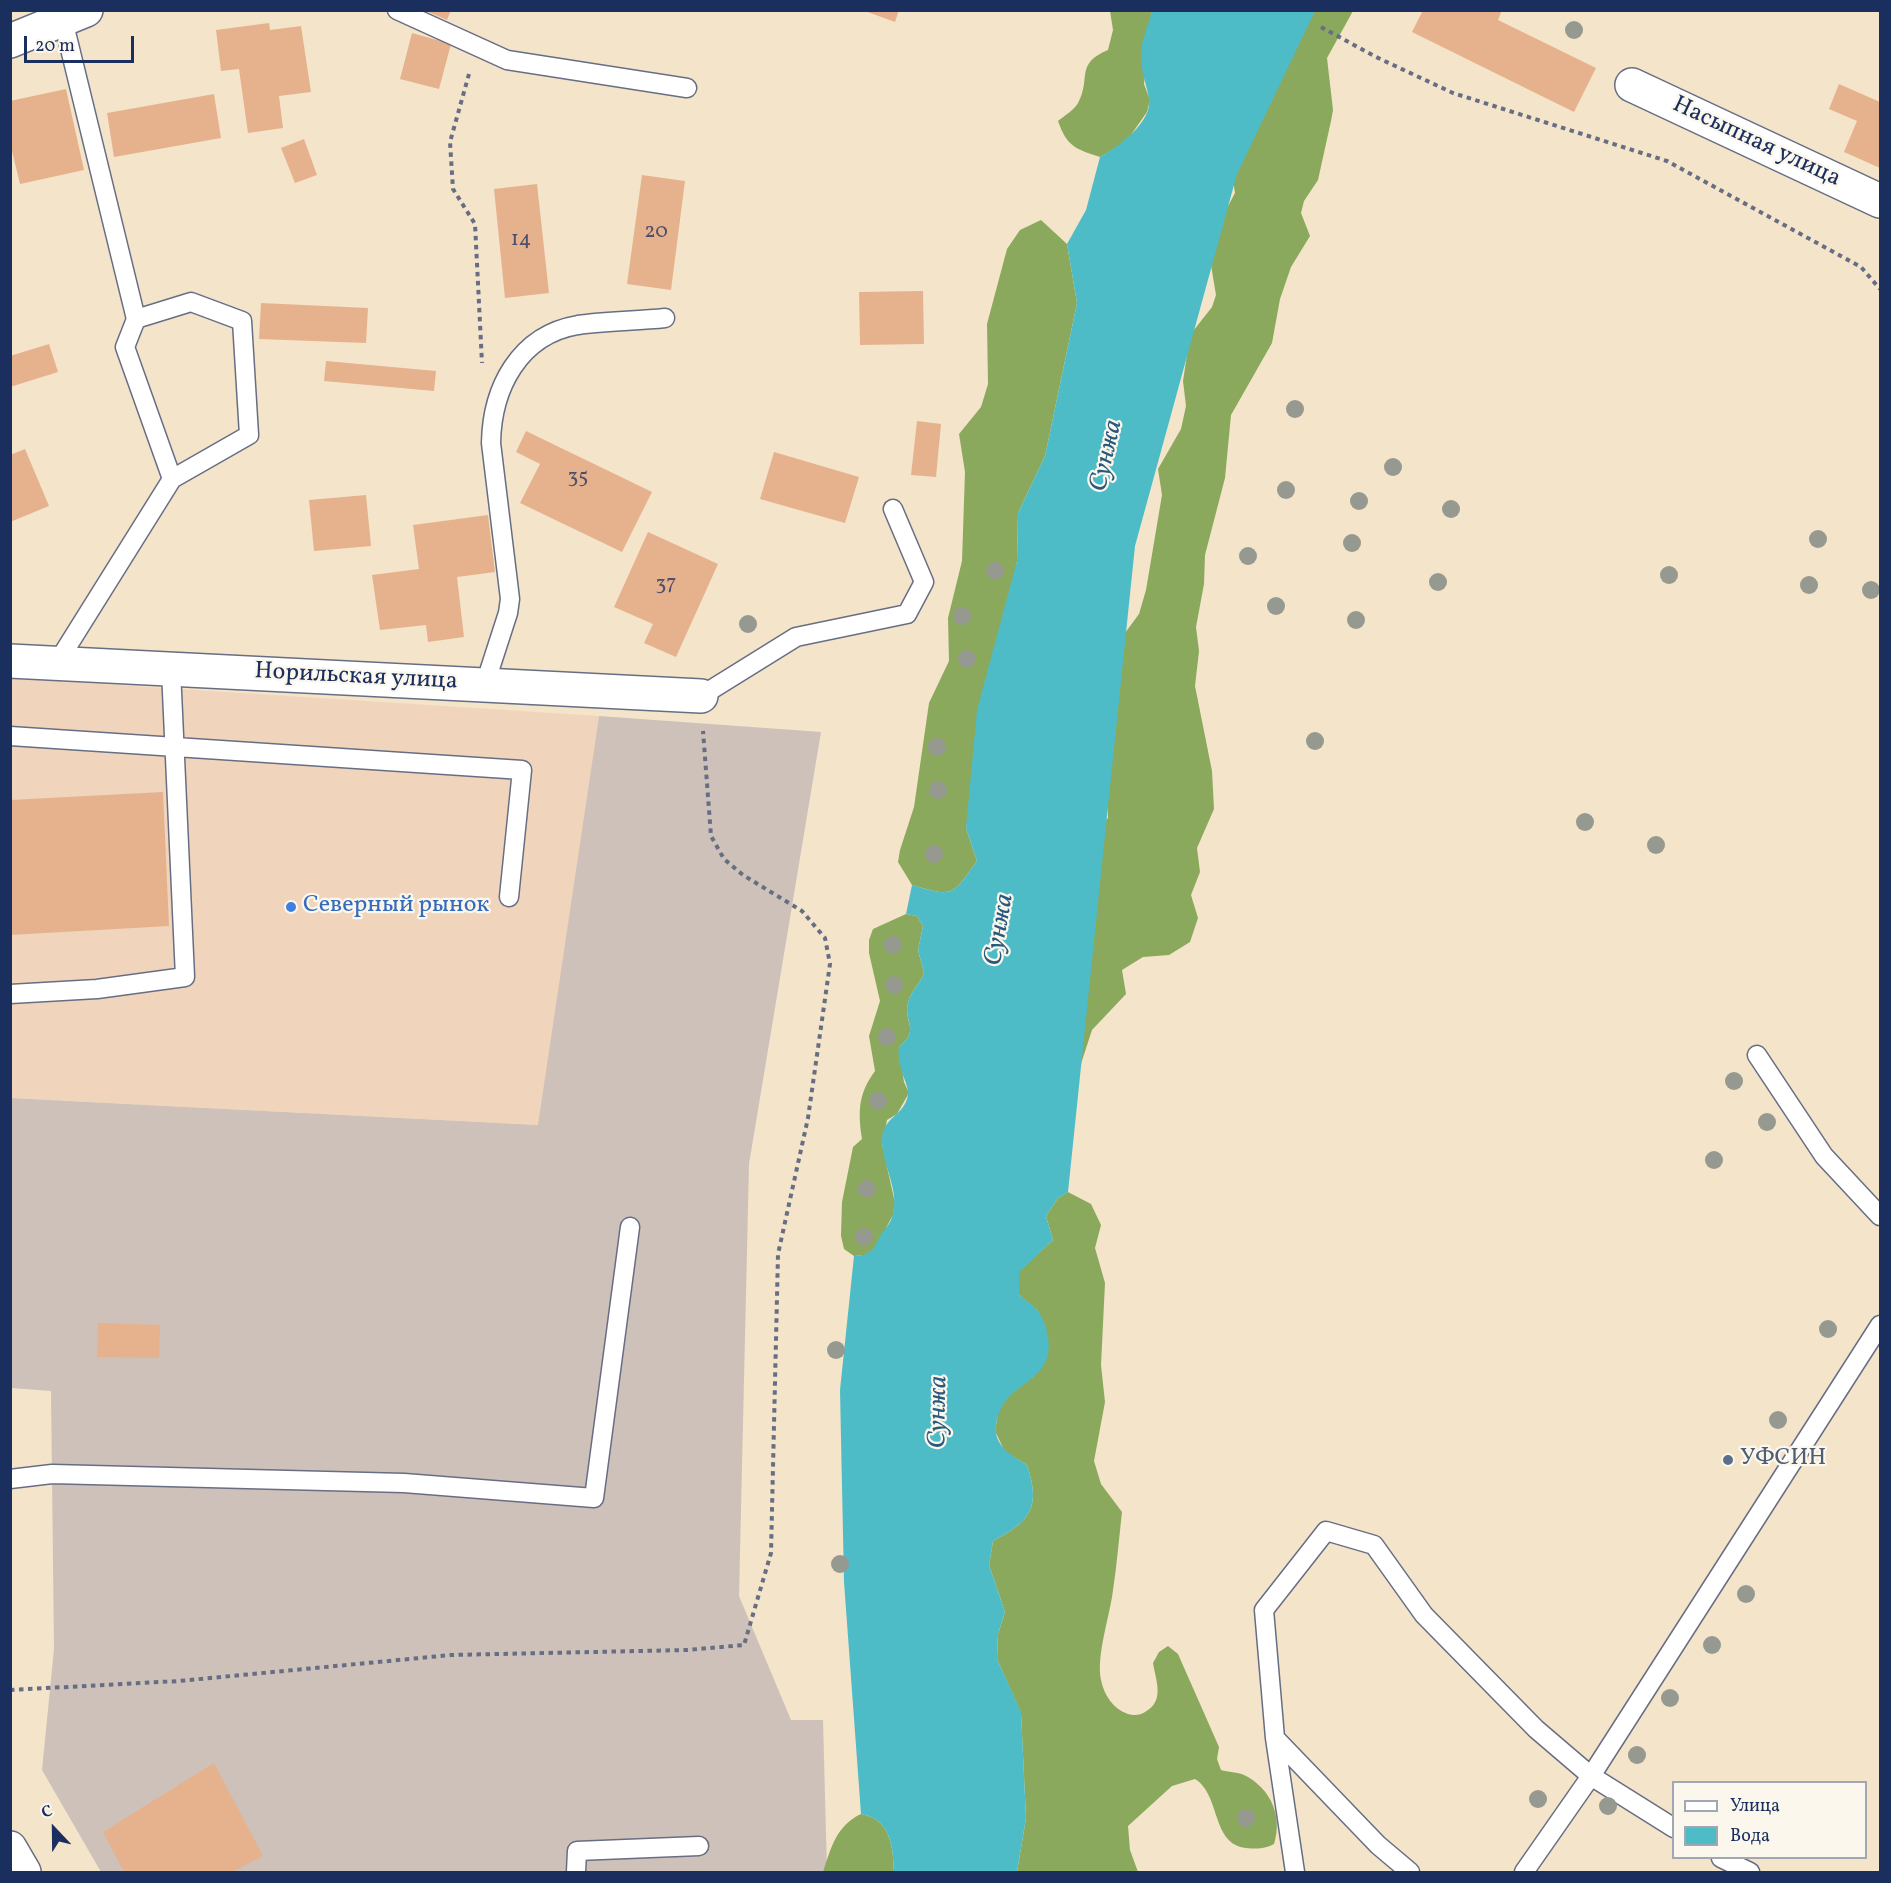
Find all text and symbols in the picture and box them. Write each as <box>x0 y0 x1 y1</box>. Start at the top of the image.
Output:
scale bar <box>27 24 136 62</box>
text: 20 m <box>35 34 75 59</box>
street label: Насыпная улица <box>1667 91 1845 195</box>
house number: 20 <box>644 220 668 246</box>
house number: 14 <box>511 228 531 254</box>
water label: Сунжа <box>1085 417 1131 495</box>
house number: 35 <box>568 465 588 491</box>
house number: 37 <box>656 572 676 598</box>
street label: Норильская улица <box>254 658 458 698</box>
water label: Сунжа <box>979 892 1023 968</box>
place label: Северный рынок <box>303 893 489 921</box>
marker: Северный рынок <box>284 900 298 914</box>
water label: Сунжа <box>924 1375 956 1449</box>
place label: УФСИН <box>1740 1446 1826 1474</box>
marker: УФСИН <box>1721 1453 1735 1467</box>
legend <box>1672 1781 1867 1859</box>
text: Улица <box>1730 1794 1780 1819</box>
north arrow <box>24 1799 84 1859</box>
text: С <box>38 1800 56 1824</box>
text: Вода <box>1730 1824 1770 1849</box>

